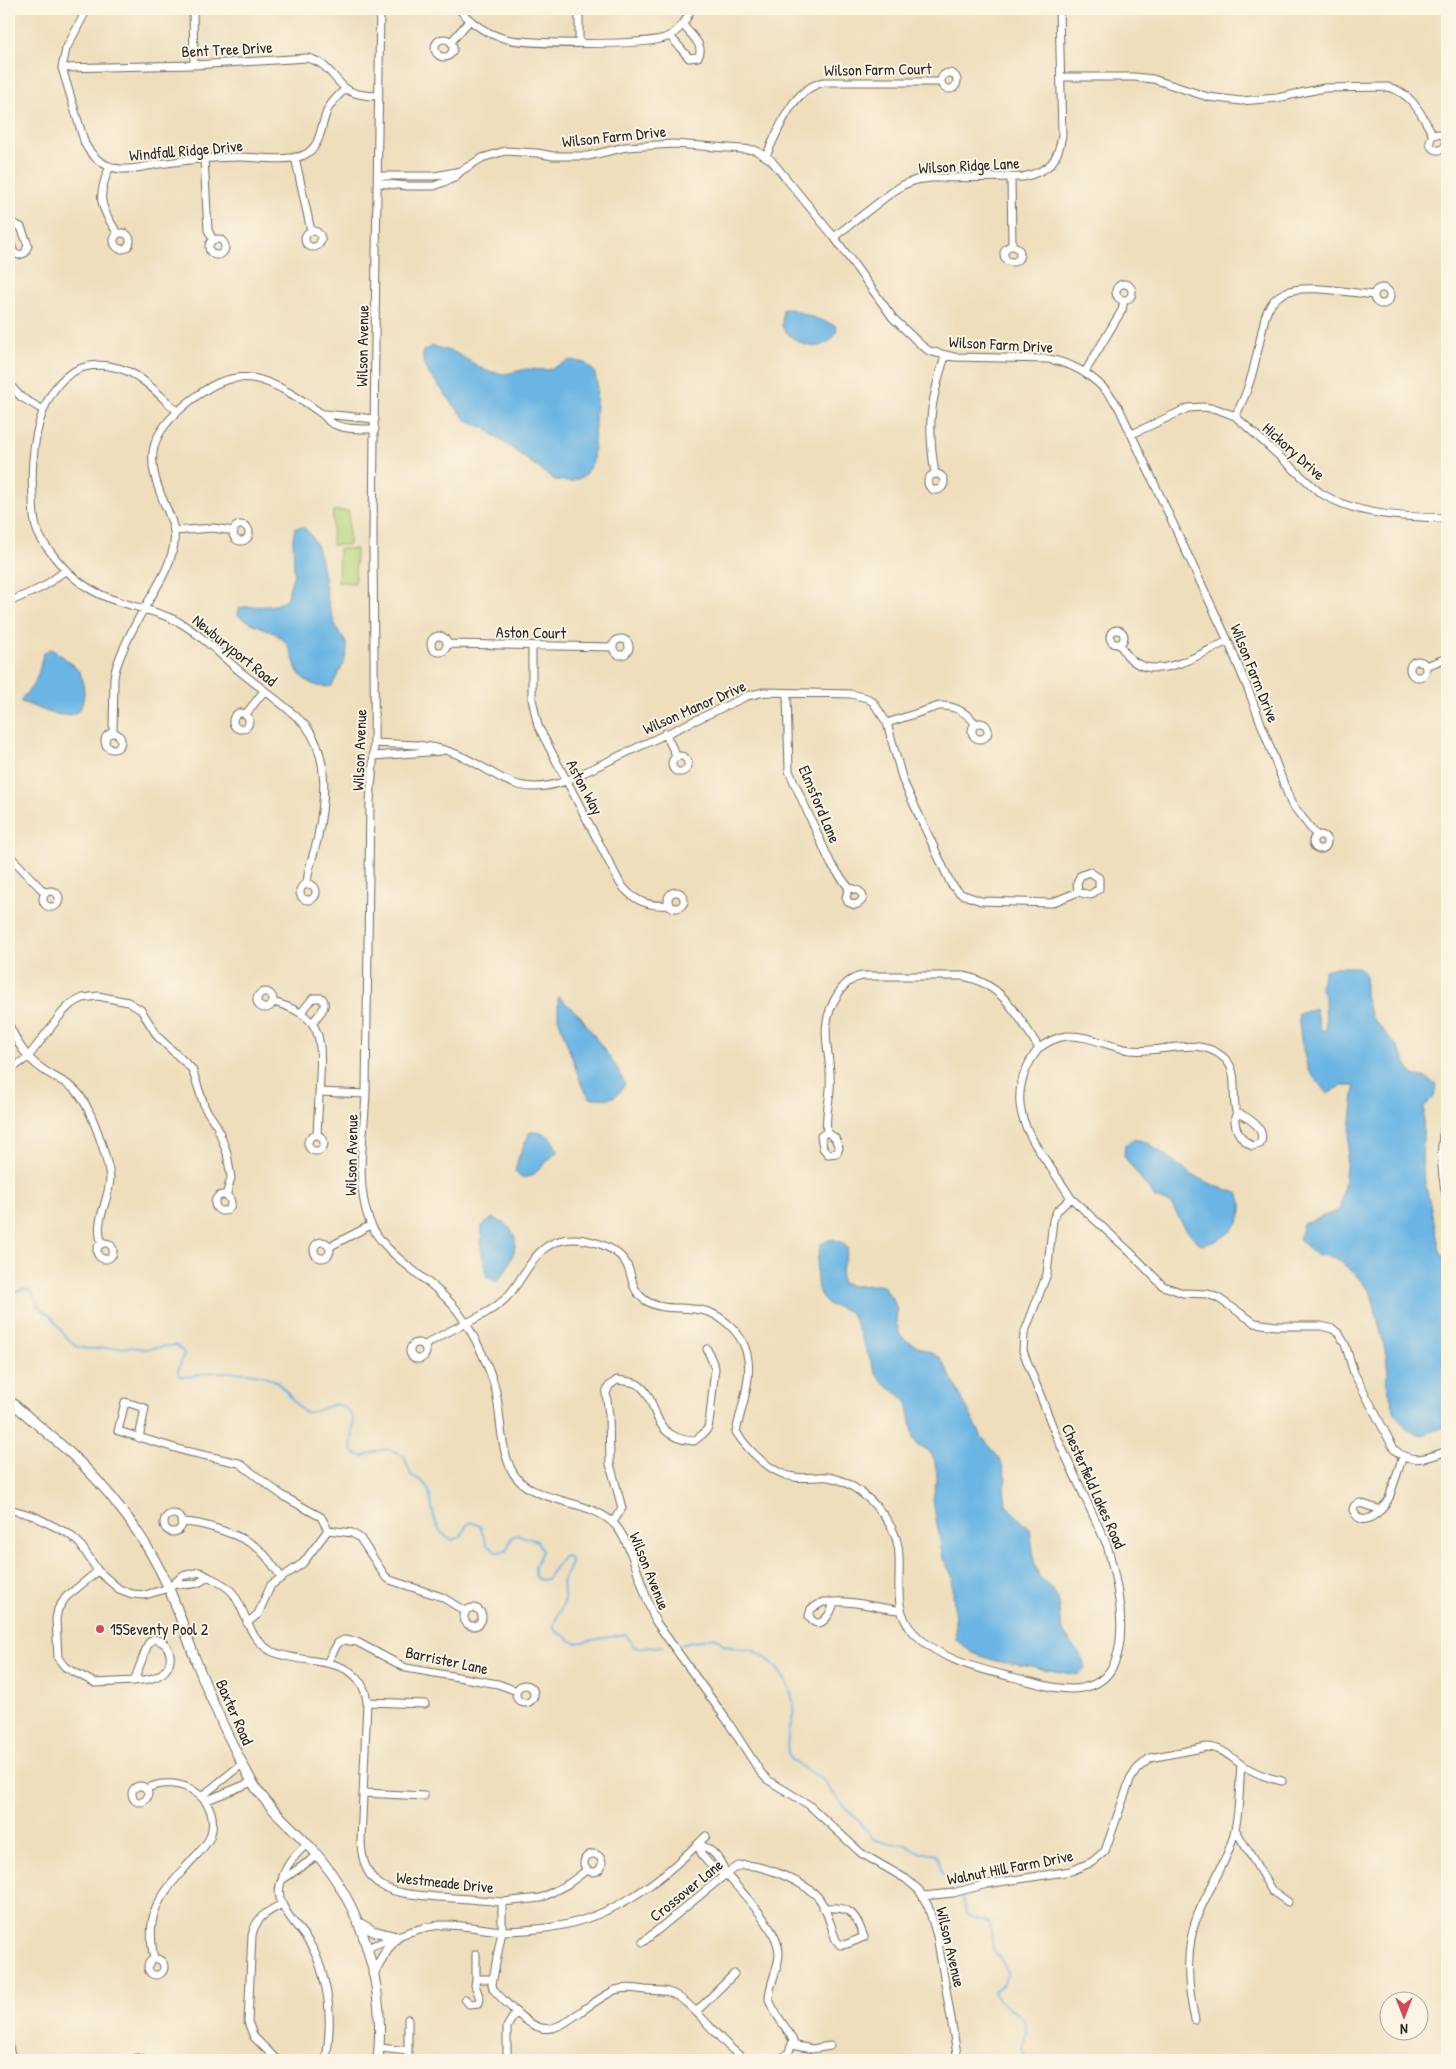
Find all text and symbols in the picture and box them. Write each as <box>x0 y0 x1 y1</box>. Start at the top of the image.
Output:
street label: Bent Tree Drive <box>181 36 274 62</box>
street label: Wilson Farm Court <box>824 57 932 81</box>
street label: Wilson Farm Drive <box>561 120 668 152</box>
street label: Windfall Ridge Drive <box>128 134 244 166</box>
street label: Wilson Ridge Lane <box>918 151 1021 179</box>
street label: Wilson Avenue <box>350 304 374 387</box>
street label: Wilson Farm Drive <box>948 330 1054 358</box>
street label: Hickory Drive <box>1258 417 1330 485</box>
street label: Newburyport Road <box>188 609 282 691</box>
street label: Aston Court <box>496 620 567 644</box>
street label: Wilson Farm Drive <box>1225 621 1285 726</box>
street label: Wilson Manor Drive <box>639 674 750 740</box>
street label: Wilson Avenue <box>347 708 371 791</box>
street label: Aston Way <box>561 755 609 819</box>
street label: Elmsford Lane <box>794 762 846 847</box>
street label: Wilson Avenue <box>339 1113 363 1196</box>
street label: Chesterfield Lakes Road <box>1057 1420 1131 1552</box>
street label: Wilson Avenue <box>624 1529 676 1614</box>
place label: 15Seventy Pool 2 <box>110 1618 209 1640</box>
marker: 15Seventy Pool 2 <box>94 1623 106 1635</box>
street label: Barrister Lane <box>404 1641 491 1680</box>
street label: Baxter Road <box>211 1676 259 1748</box>
street label: Walnut Hill Farm Drive <box>945 1844 1076 1890</box>
street label: Crossover Lane <box>645 1853 728 1926</box>
street label: Westmeade Drive <box>395 1866 495 1898</box>
street label: Wilson Avenue <box>931 1905 971 1990</box>
north arrow <box>1378 1992 1428 2042</box>
text: N <box>1400 2020 1408 2039</box>

